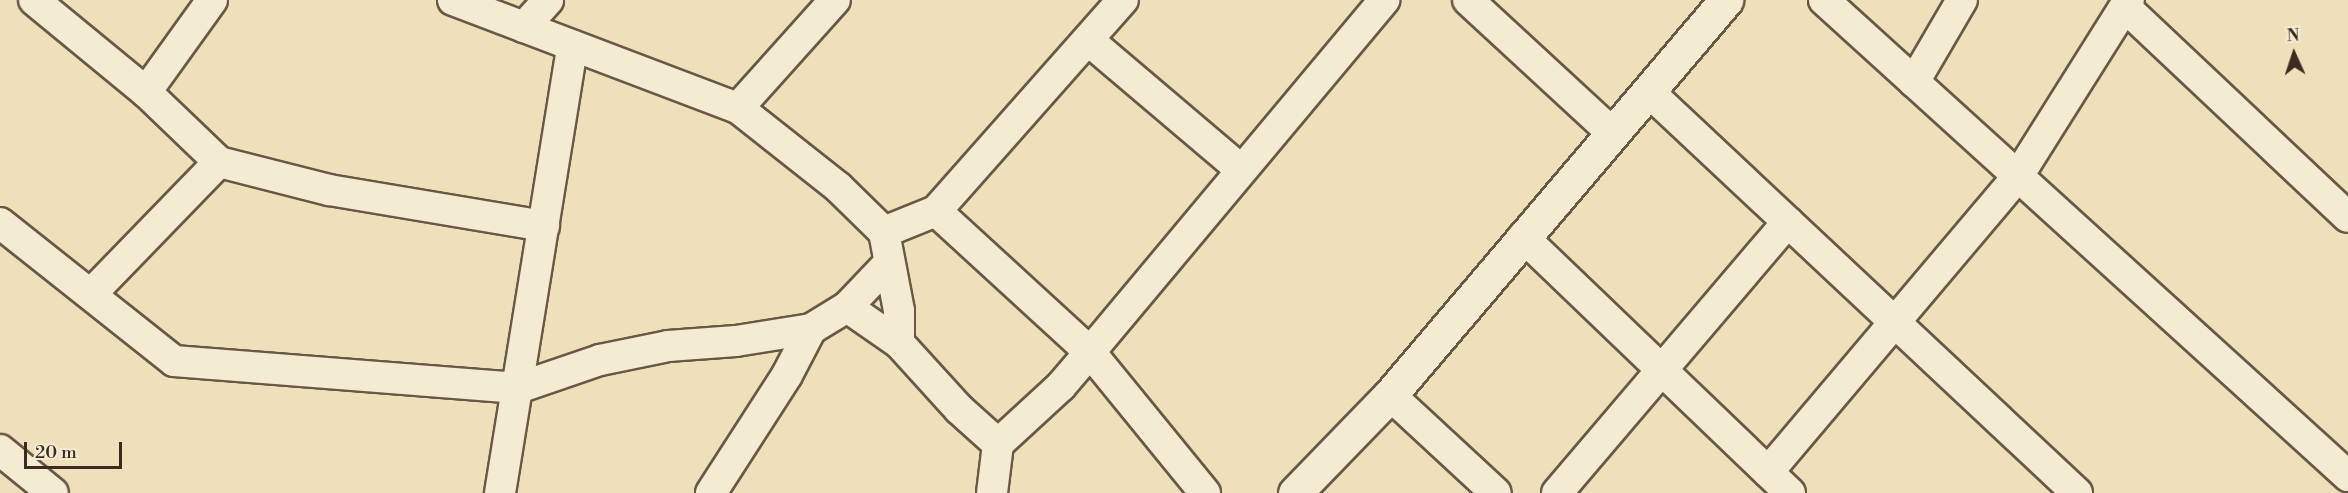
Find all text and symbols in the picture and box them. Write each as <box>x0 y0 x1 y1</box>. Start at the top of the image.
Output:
north arrow <box>2264 24 2324 84</box>
text: N <box>2286 26 2300 46</box>
scale bar <box>27 430 124 468</box>
text: 20 m <box>35 441 77 464</box>

